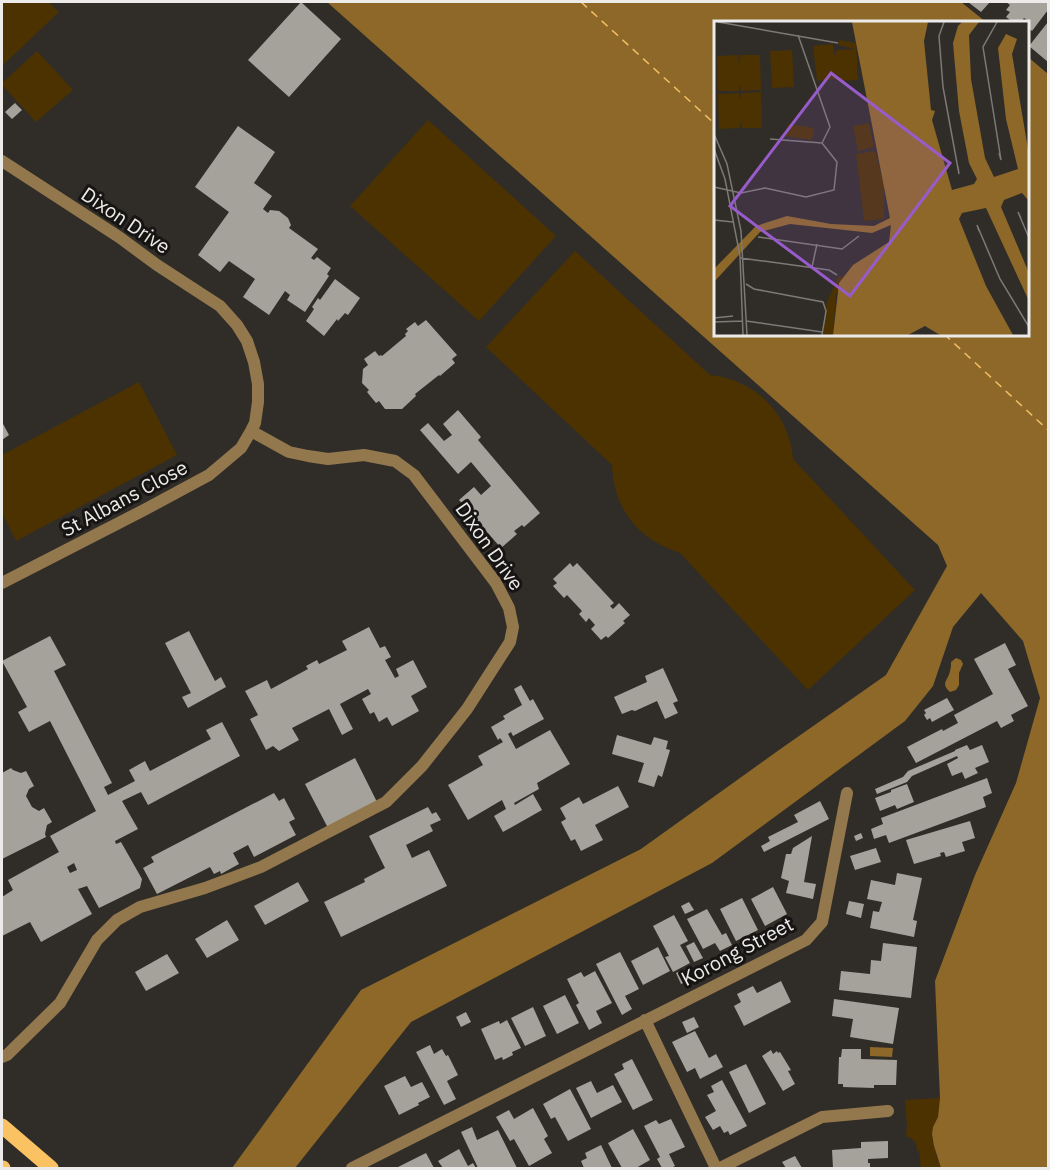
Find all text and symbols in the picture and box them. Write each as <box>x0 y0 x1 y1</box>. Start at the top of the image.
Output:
inset map <box>714 21 1029 336</box>
street label: Dixon Drive <box>76 180 176 260</box>
street label: St Albans Close <box>56 453 192 543</box>
street label: Dixon Drive <box>450 496 530 596</box>
street label: Korong Street <box>676 910 798 992</box>

